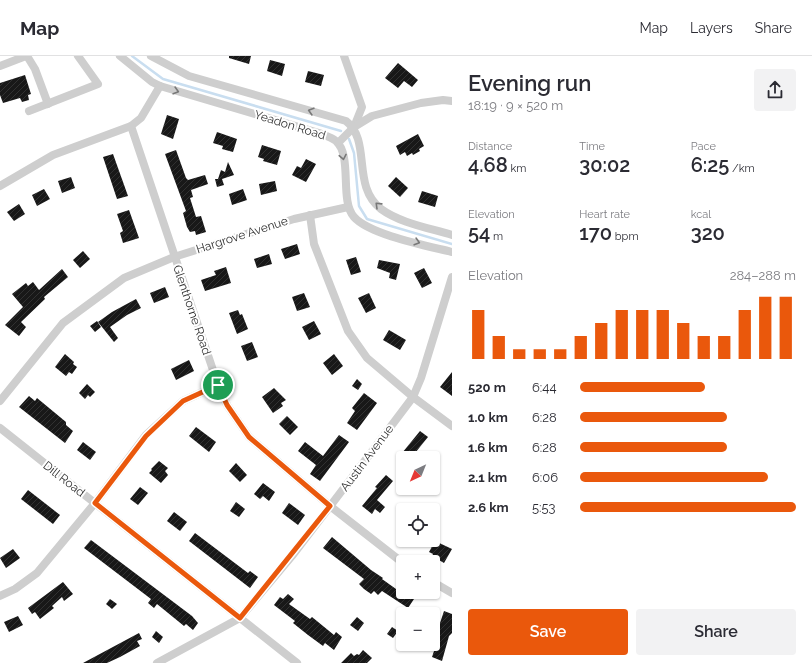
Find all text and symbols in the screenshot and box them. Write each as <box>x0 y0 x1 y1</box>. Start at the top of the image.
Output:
text: Map <box>20 17 59 39</box>
text: Map <box>640 20 668 36</box>
text: Layers <box>690 20 733 36</box>
text: Share <box>755 20 792 36</box>
button: share <box>754 69 796 111</box>
text: Evening run <box>468 70 591 96</box>
one-way arrow <box>172 86 179 95</box>
text: 18:19 · 9 × 520 m <box>468 98 563 113</box>
one-way arrow <box>307 107 314 116</box>
street label: Yeadon Road <box>253 108 327 142</box>
text: Distance <box>468 140 512 153</box>
text: Time <box>579 140 605 153</box>
text: Pace <box>691 140 716 153</box>
text: 4.68 <box>468 153 508 177</box>
text: 30:02 <box>579 153 630 177</box>
text: 6:25 <box>691 153 729 177</box>
one-way arrow <box>338 154 346 160</box>
text: km <box>508 162 526 175</box>
text: /km <box>729 162 755 175</box>
one-way arrow <box>375 202 383 210</box>
text: Elevation <box>468 208 515 221</box>
text: Heart rate <box>579 208 630 221</box>
text: kcal <box>691 208 711 221</box>
street label: Hargrove Avenue <box>194 214 290 256</box>
text: 54 <box>468 221 490 245</box>
text: 170 <box>579 221 612 245</box>
text: 320 <box>691 221 725 245</box>
text: m <box>490 230 503 243</box>
text: bpm <box>612 230 639 243</box>
one-way arrow <box>413 237 420 246</box>
street label: Glenthorne Road <box>170 263 214 357</box>
text: Elevation <box>468 268 523 283</box>
text: 284–288 m <box>730 268 796 283</box>
pin <box>201 368 235 402</box>
icon: arrive <box>207 374 229 396</box>
text: 520 m <box>468 380 506 395</box>
text: 6:44 <box>532 380 556 395</box>
text: 1.0 km <box>468 410 508 425</box>
text: 6:28 <box>532 410 557 425</box>
street label: Austin Avenue <box>338 422 396 494</box>
text: 1.6 km <box>468 440 508 455</box>
text: 6:28 <box>532 440 557 455</box>
north arrow <box>396 451 440 495</box>
map controls <box>396 451 440 651</box>
street label: Dill Road <box>40 458 88 500</box>
text: 2.1 km <box>468 470 507 485</box>
text: 6:06 <box>532 470 558 485</box>
text: 2.6 km <box>468 500 509 515</box>
text: 5:53 <box>532 500 556 515</box>
button: locate <box>396 503 440 547</box>
button: + <box>396 555 440 599</box>
button: − <box>396 607 440 651</box>
button: Save <box>468 609 628 655</box>
button: Share <box>636 609 796 655</box>

